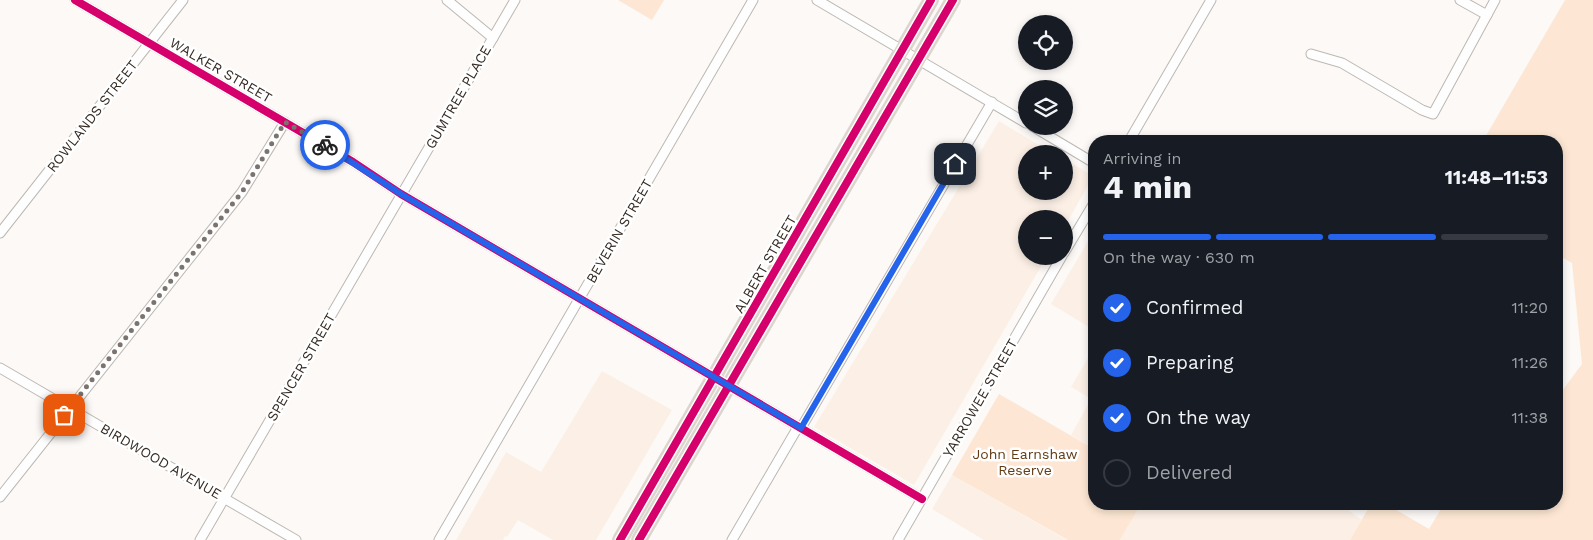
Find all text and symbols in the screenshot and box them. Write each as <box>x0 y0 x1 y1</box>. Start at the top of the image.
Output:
map controls <box>1018 15 1073 265</box>
button: locate <box>1018 15 1073 70</box>
street label: WALKER STREET <box>167 34 275 106</box>
street label: GUMTREE PLACE <box>422 42 494 152</box>
street label: ROWLANDS STREET <box>43 57 141 175</box>
button: layers <box>1018 80 1073 135</box>
courier <box>300 120 350 170</box>
icon: bike <box>311 131 339 159</box>
pin <box>934 143 976 185</box>
button: + <box>1018 145 1073 200</box>
text: Arriving in <box>1103 149 1181 168</box>
icon: home <box>941 150 969 178</box>
text: 11:48–11:53 <box>1445 166 1548 189</box>
text: 4 min <box>1103 168 1192 206</box>
street label: BEVERIN STREET <box>583 176 656 286</box>
button: − <box>1018 210 1073 265</box>
street label: ALBERT STREET <box>731 212 800 316</box>
text: On the way · 630 m <box>1103 248 1255 267</box>
icon: check <box>1103 294 1131 322</box>
text: Confirmed <box>1146 296 1243 319</box>
text: 11:20 <box>1512 298 1548 317</box>
street label: SPENCER STREET <box>264 310 339 424</box>
street label: YARROWEE STREET <box>940 336 1021 460</box>
icon: check <box>1103 349 1131 377</box>
text: Preparing <box>1146 351 1233 374</box>
text: 11:26 <box>1512 353 1548 372</box>
pin <box>43 394 85 436</box>
icon: bag <box>50 401 78 429</box>
icon: check <box>1103 404 1131 432</box>
text: On the way <box>1146 406 1250 429</box>
text: 11:38 <box>1512 408 1548 427</box>
street label: BIRDWOOD AVENUE <box>98 420 224 502</box>
park label: John Earnshaw Reserve <box>972 446 1078 478</box>
text: Delivered <box>1146 461 1233 484</box>

